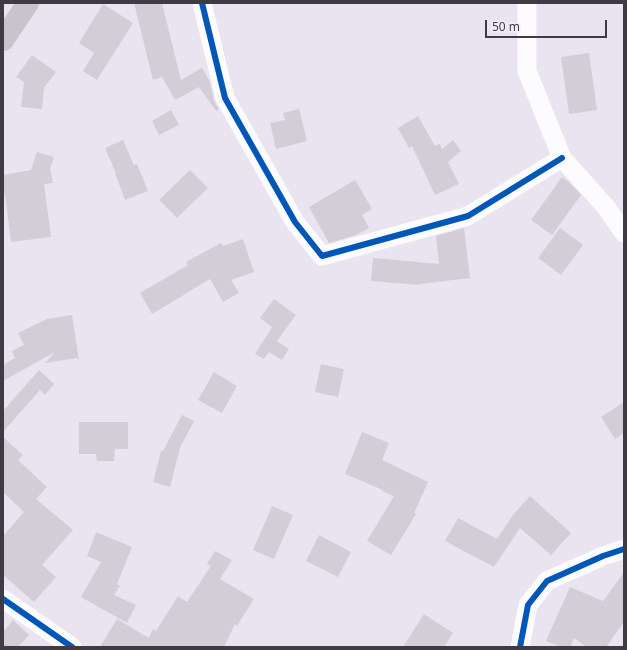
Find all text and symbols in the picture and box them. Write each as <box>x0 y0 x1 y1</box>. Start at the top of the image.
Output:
scale bar <box>487 12 609 38</box>
text: 50 m <box>492 18 520 35</box>

